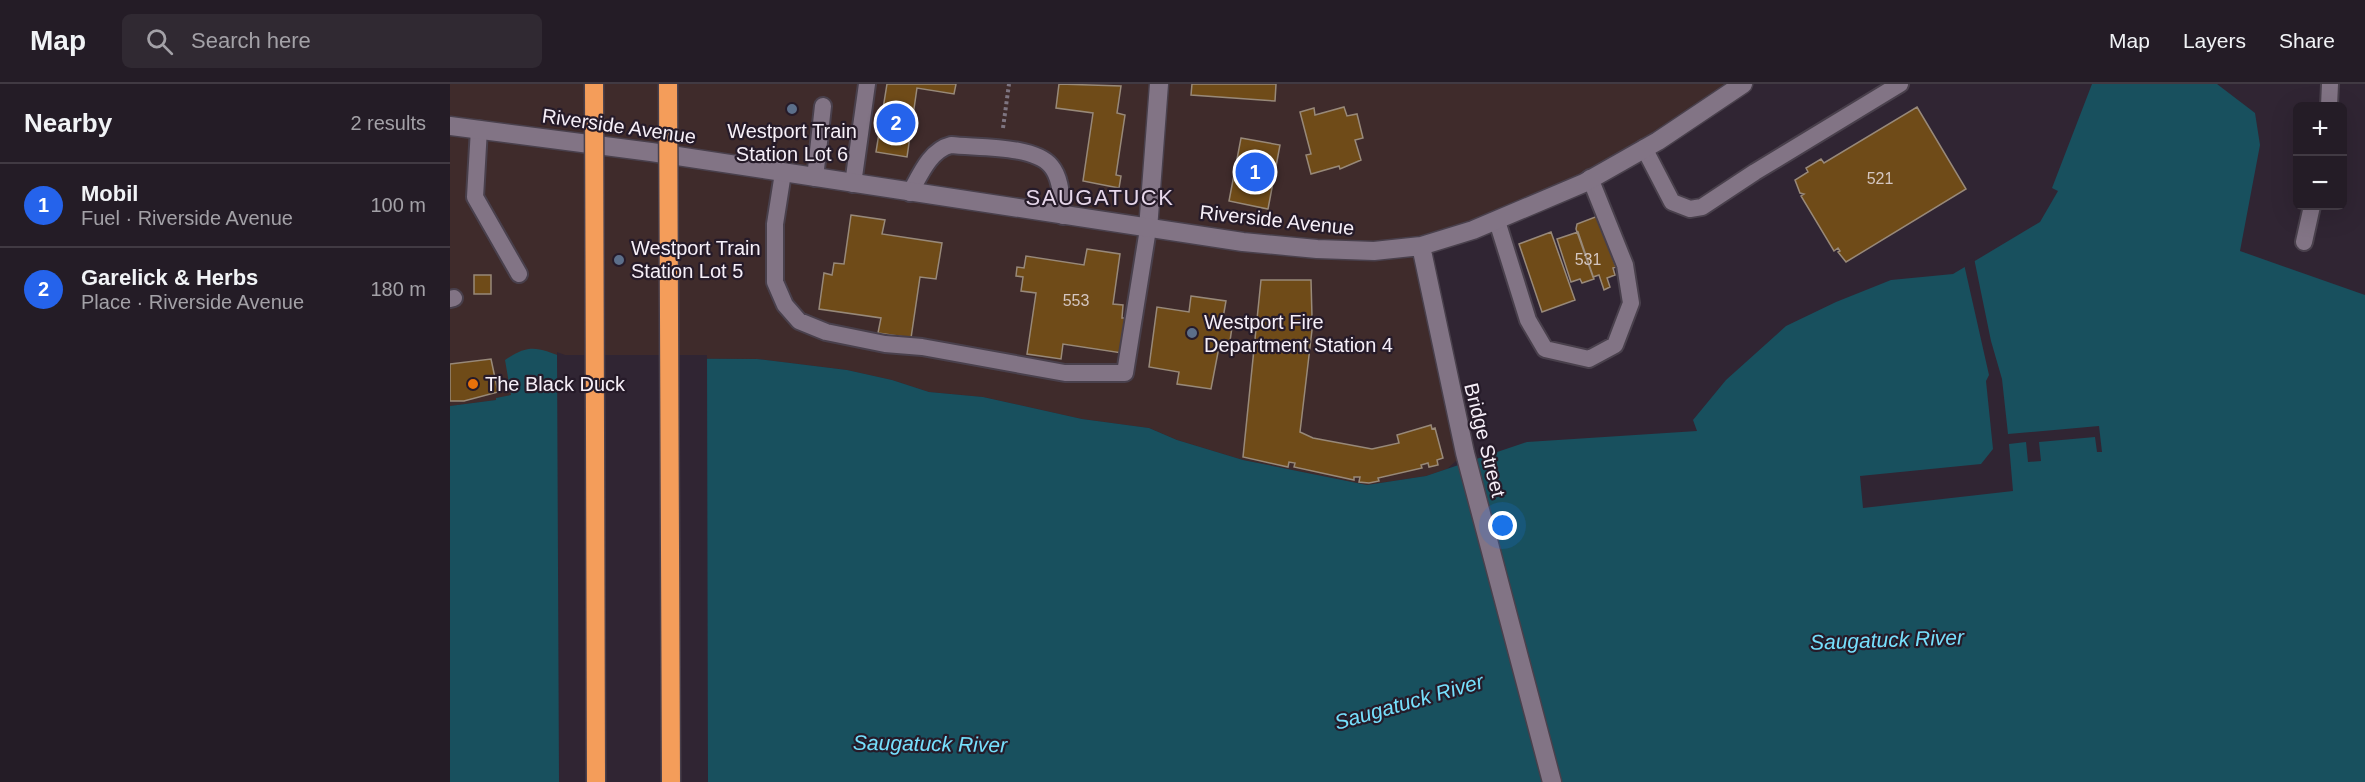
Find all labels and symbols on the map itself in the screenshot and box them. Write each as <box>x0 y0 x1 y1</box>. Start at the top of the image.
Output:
pin: 2 <box>876 100 916 146</box>
marker: Westport Train Station Lot 6 <box>785 102 799 116</box>
street label: Riverside Avenue <box>541 104 697 148</box>
place label: Westport Train Station Lot 6 <box>727 120 857 165</box>
pin: 1 <box>1236 150 1274 194</box>
house number: 521 <box>1867 170 1893 187</box>
district label: SAUGATUCK <box>1026 185 1174 210</box>
street label: Riverside Avenue <box>1199 201 1355 239</box>
place label: Westport Train Station Lot 5 <box>631 237 761 282</box>
house number: 531 <box>1575 251 1601 268</box>
marker: Westport Train Station Lot 5 <box>612 253 626 267</box>
house number: 553 <box>1063 292 1089 309</box>
place label: Westport Fire Department Station 4 <box>1204 311 1393 356</box>
marker: Westport Fire Department Station 4 <box>1185 326 1199 340</box>
place label: The Black Duck <box>485 373 626 395</box>
marker: The Black Duck <box>466 377 480 391</box>
street label: Bridge Street <box>1460 381 1510 500</box>
your location <box>1488 511 1517 540</box>
water label: Saugatuck River <box>1810 625 1965 654</box>
water label: Saugatuck River <box>1332 669 1487 734</box>
water label: Saugatuck River <box>853 731 1008 756</box>

